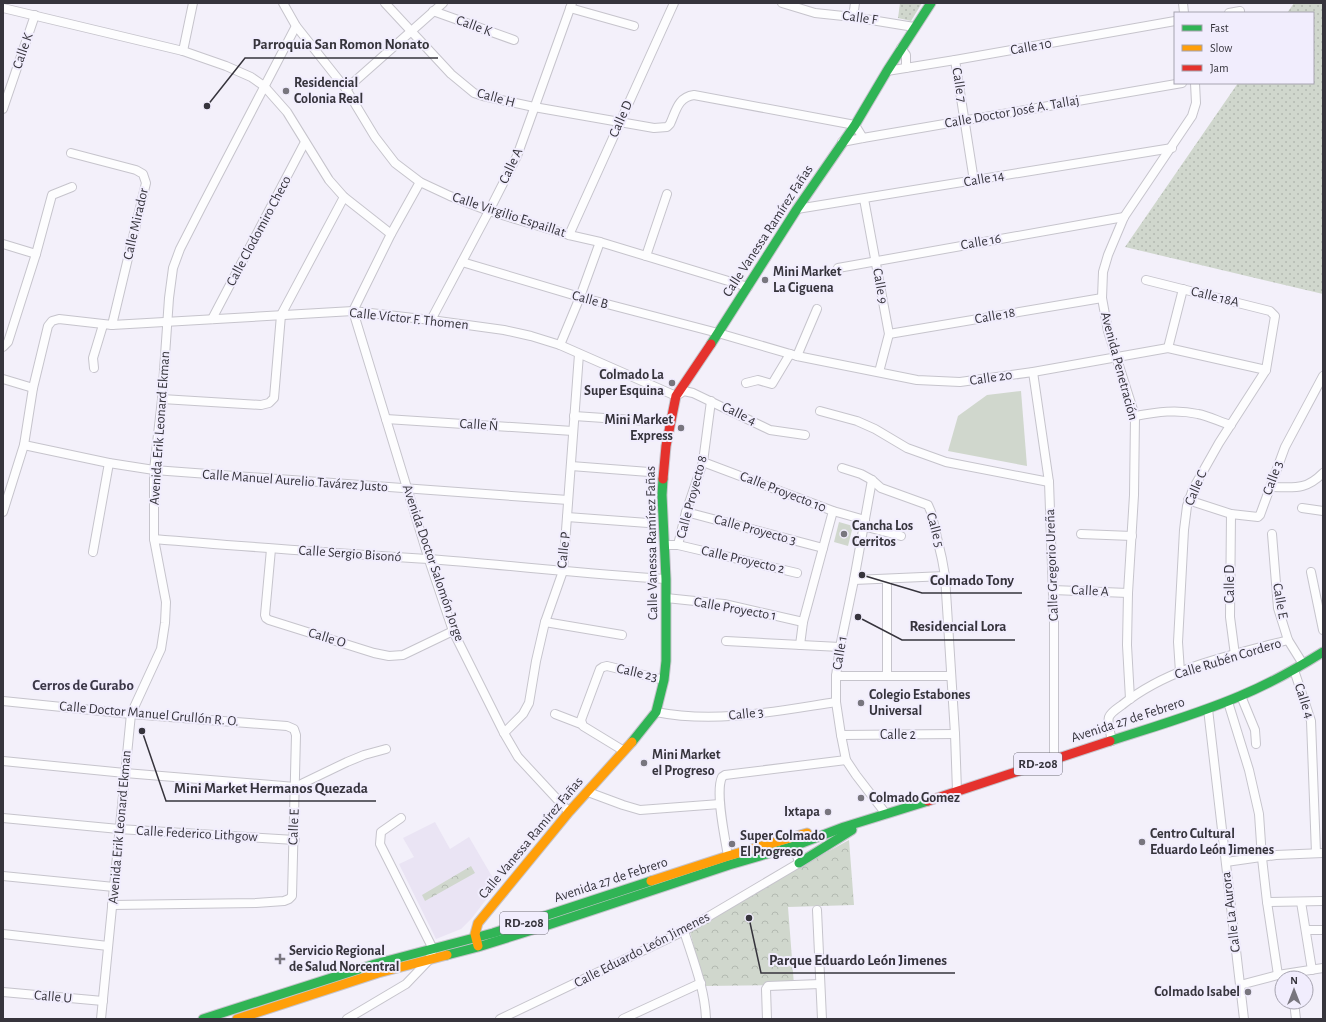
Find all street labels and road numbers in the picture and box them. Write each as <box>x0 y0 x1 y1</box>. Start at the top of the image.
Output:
street label: Calle F <box>841 9 879 28</box>
street label: Calle K <box>454 13 494 39</box>
street label: Calle K <box>10 31 36 71</box>
street label: Calle 10 <box>1009 36 1053 58</box>
street label: Calle 7 <box>949 66 969 104</box>
street label: Calle H <box>475 86 517 110</box>
street label: Calle Doctor José A. Tallaj <box>944 93 1080 131</box>
street label: Calle D <box>607 99 635 139</box>
street label: Calle A <box>497 146 525 186</box>
street label: Calle Vanessa Ramírez Fañas <box>720 163 816 299</box>
street label: Calle 14 <box>963 169 1006 189</box>
street label: Calle Clodomiro Checo <box>224 173 294 288</box>
street label: Calle Mirador <box>121 186 151 261</box>
street label: Calle Virgilio Espaillat <box>451 190 568 240</box>
street label: Calle 16 <box>960 232 1002 252</box>
street label: Calle 9 <box>870 267 890 305</box>
street label: Calle 18A <box>1190 284 1240 310</box>
street label: Calle B <box>570 288 610 312</box>
street label: Calle Víctor F. Thomen <box>349 306 469 332</box>
street label: Calle 18 <box>974 306 1016 326</box>
street label: Avenida Penetración <box>1098 310 1140 422</box>
street label: Avenida Erik Leonard Ekman <box>148 351 172 505</box>
street label: Calle 20 <box>969 368 1013 388</box>
street label: Calle 4 <box>720 400 759 428</box>
street label: Calle Ñ <box>459 415 499 433</box>
street label: Calle Proyecto 8 <box>674 454 710 540</box>
street label: Calle 3 <box>1260 459 1286 497</box>
street label: Calle Vanessa Ramírez Fañas <box>644 466 660 620</box>
street label: Calle Manuel Aurelio Tavárez Justo <box>202 468 388 494</box>
street label: Calle C <box>1182 468 1210 508</box>
street label: Calle Proyecto 10 <box>738 469 828 515</box>
street label: Avenida Doctor Salomón Jorge <box>400 483 466 643</box>
street label: Calle Gregorio Ureña <box>1043 508 1061 621</box>
street label: Calle 5 <box>924 511 946 549</box>
street label: Calle Proyecto 3 <box>712 512 798 548</box>
street label: Calle P <box>555 531 573 569</box>
street label: Calle Sergio Bisonó <box>298 543 402 565</box>
street label: Calle Proyecto 2 <box>700 544 786 576</box>
street label: Calle D <box>1223 565 1237 603</box>
street label: Calle E <box>1270 582 1290 620</box>
street label: Calle A <box>1071 583 1109 599</box>
street label: Calle Proyecto 1 <box>693 595 777 623</box>
street label: Calle O <box>307 626 347 650</box>
street label: Calle 1 <box>830 635 850 671</box>
street label: Calle Rubén Cordero <box>1173 636 1283 682</box>
street label: Calle 23 <box>615 662 659 685</box>
street label: Calle 4 <box>1292 682 1316 721</box>
street label: Avenida 27 de Febrero <box>1069 695 1187 745</box>
street label: Calle Doctor Manuel Grullón R. O. <box>59 699 239 729</box>
street label: Calle 3 <box>728 705 764 723</box>
street label: Calle 2 <box>880 728 916 742</box>
street label: Avenida Erik Leonard Ekman <box>106 750 134 904</box>
road number: RD-208 <box>1014 753 1062 775</box>
street label: Calle Vanessa Ramírez Fañas <box>476 775 586 901</box>
street label: Calle E <box>286 808 302 845</box>
street label: Calle Federico Lithgow <box>136 824 259 844</box>
street label: Avenida 27 de Febrero <box>552 855 670 905</box>
street label: Calle La Aurora <box>1219 870 1243 953</box>
street label: Calle Eduardo León Jimenes <box>572 910 712 990</box>
road number: RD-208 <box>500 912 548 934</box>
street label: Calle U <box>33 988 73 1006</box>

